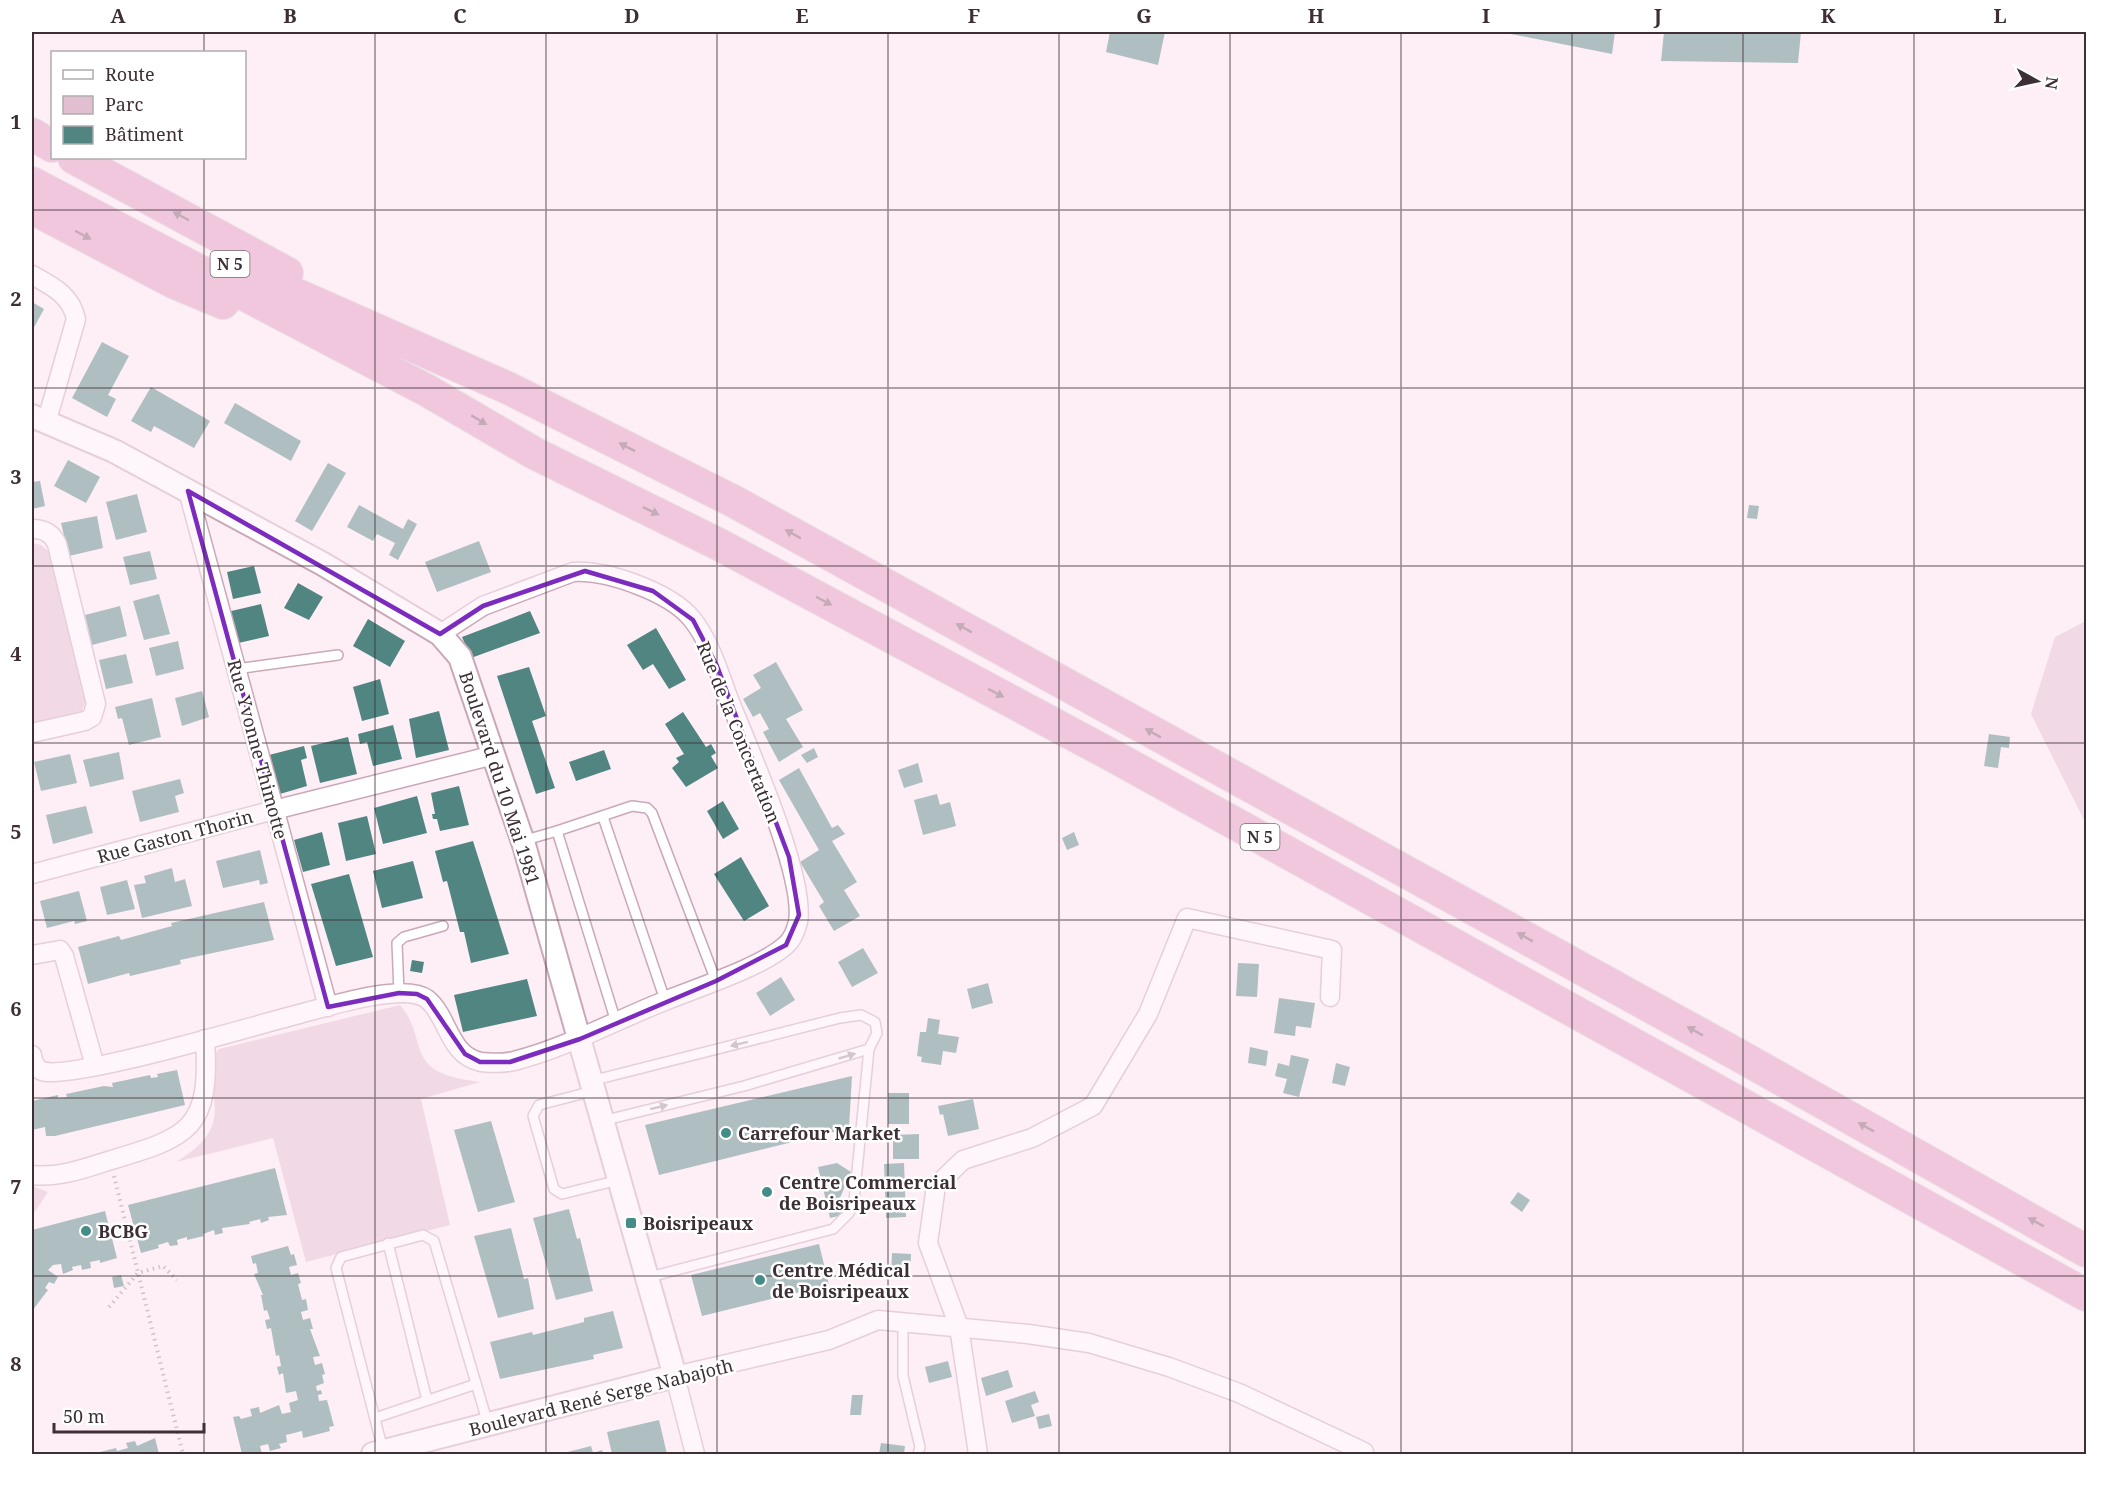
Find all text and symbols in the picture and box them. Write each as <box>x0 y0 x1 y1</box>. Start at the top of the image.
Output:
text: A <box>110 2 126 29</box>
text: B <box>283 2 297 29</box>
text: C <box>453 2 467 29</box>
text: D <box>624 2 640 29</box>
text: E <box>795 2 809 29</box>
text: F <box>968 2 980 29</box>
text: G <box>1136 2 1152 29</box>
text: H <box>1308 2 1324 29</box>
text: I <box>1482 2 1490 29</box>
text: J <box>1653 2 1662 29</box>
text: K <box>1821 2 1836 29</box>
text: L <box>1993 2 2007 29</box>
legend <box>51 51 246 159</box>
north arrow <box>2007 51 2067 111</box>
text: Route <box>105 62 155 86</box>
text: N <box>2040 75 2064 91</box>
text: Parc <box>105 92 143 116</box>
text: 1 <box>10 108 22 135</box>
text: Bâtiment <box>105 122 184 146</box>
one-way arrow <box>172 211 189 221</box>
one-way arrow <box>75 230 92 240</box>
road number: N 5 <box>210 251 250 277</box>
text: 2 <box>10 285 22 312</box>
one-way arrow <box>470 415 487 425</box>
one-way arrow <box>618 443 636 453</box>
text: 3 <box>10 463 22 490</box>
one-way arrow <box>642 506 660 516</box>
one-way arrow <box>784 529 801 539</box>
one-way arrow <box>816 596 833 606</box>
one-way arrow <box>955 623 972 633</box>
street label: Rue de la Concertation <box>692 638 787 827</box>
text: 4 <box>10 640 22 667</box>
street label: Rue Yvonne Thimotte <box>222 657 294 841</box>
street label: Boulevard du 10 Mai 1981 <box>454 668 546 888</box>
one-way arrow <box>988 688 1005 698</box>
one-way arrow <box>1144 728 1161 738</box>
street label: Rue Gaston Thorin <box>94 804 256 868</box>
text: 5 <box>10 818 22 845</box>
road number: N 5 <box>1240 824 1280 850</box>
one-way arrow <box>1516 933 1533 943</box>
text: 6 <box>10 995 22 1022</box>
one-way arrow <box>1687 1027 1704 1037</box>
one-way arrow <box>729 1039 748 1049</box>
one-way arrow <box>838 1051 856 1061</box>
one-way arrow <box>650 1102 668 1112</box>
place label: Carrefour Market <box>738 1121 901 1145</box>
one-way arrow <box>1857 1122 1874 1132</box>
marker: Carrefour Market <box>719 1126 733 1140</box>
place label: Centre Commercial de Boisripeaux <box>779 1170 957 1215</box>
text: 7 <box>10 1173 22 1200</box>
marker: Centre Commercial de Boisripeaux <box>760 1185 774 1199</box>
place label: Boisripeaux <box>643 1211 754 1235</box>
marker: Boisripeaux <box>624 1216 638 1230</box>
one-way arrow <box>2027 1217 2044 1227</box>
place label: BCBG <box>98 1219 148 1243</box>
marker: BCBG <box>79 1224 93 1238</box>
place label: Centre Médical de Boisripeaux <box>772 1258 911 1303</box>
marker: Centre Médical de Boisripeaux <box>753 1273 767 1287</box>
text: 8 <box>10 1350 22 1377</box>
street label: Boulevard René Serge Nabajoth <box>466 1353 736 1441</box>
scale bar <box>54 1396 204 1434</box>
text: 50 m <box>63 1404 105 1428</box>

